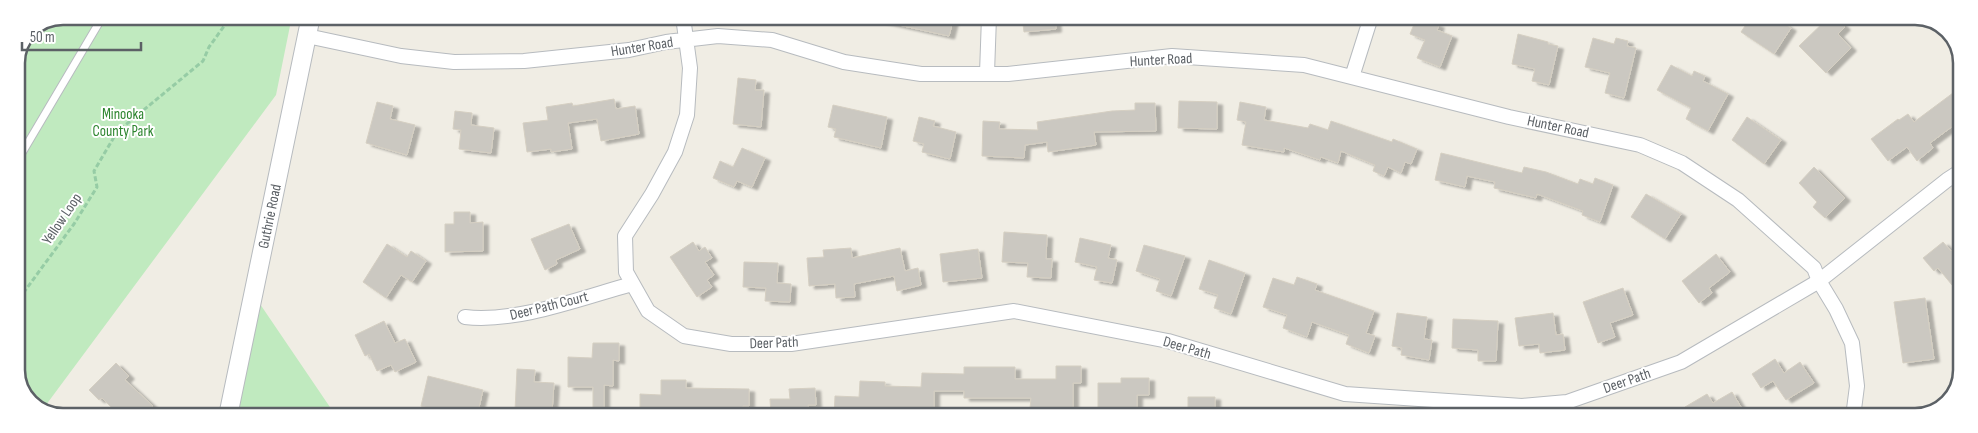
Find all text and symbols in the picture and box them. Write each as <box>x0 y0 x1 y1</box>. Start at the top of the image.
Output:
scale bar <box>22 20 141 52</box>
text: 50 m <box>30 28 55 47</box>
street label: Hunter Road <box>610 33 674 61</box>
street label: Hunter Road <box>1129 49 1193 71</box>
park label: Minooka County Park <box>93 105 154 141</box>
street label: Hunter Road <box>1525 111 1591 143</box>
street label: Guthrie Road <box>254 182 285 250</box>
street label: Yellow Loop <box>38 190 86 248</box>
street label: Deer Path Court <box>508 287 591 325</box>
street label: Deer Path <box>1161 332 1213 364</box>
street label: Deer Path <box>749 333 799 353</box>
street label: Deer Path <box>1601 364 1653 398</box>

